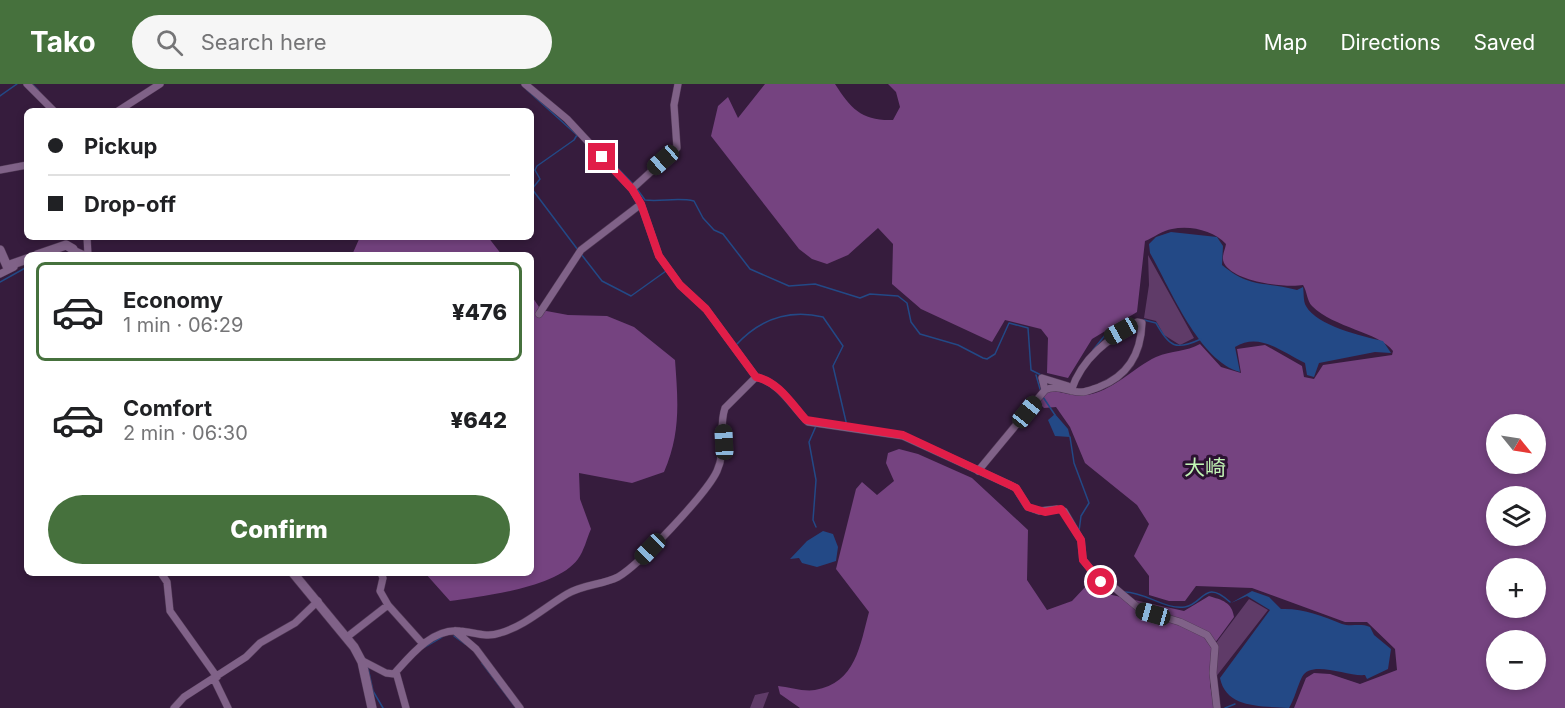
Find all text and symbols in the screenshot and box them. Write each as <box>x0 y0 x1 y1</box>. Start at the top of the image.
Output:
search box <box>132 15 552 69</box>
text: Tako <box>30 25 96 59</box>
icon: search <box>153 26 186 59</box>
text: Search here <box>201 29 326 55</box>
text: Map <box>1264 30 1307 55</box>
text: Directions <box>1340 30 1441 55</box>
text: Saved <box>1474 30 1535 55</box>
text: Pickup <box>84 133 158 159</box>
car <box>644 141 682 179</box>
route end <box>588 143 615 170</box>
text: Drop-off <box>84 191 176 217</box>
icon: car <box>51 285 105 339</box>
text: Economy <box>123 287 223 313</box>
text: ¥476 <box>452 299 507 325</box>
text: 1 min · 06:29 <box>123 313 243 337</box>
car <box>1101 314 1141 348</box>
car <box>1009 392 1045 432</box>
icon: car <box>51 393 105 447</box>
text: Comfort <box>123 395 212 421</box>
text: ¥642 <box>451 407 507 433</box>
north arrow <box>1486 414 1546 474</box>
map controls <box>1486 414 1546 690</box>
text: 2 min · 06:30 <box>123 421 248 445</box>
car <box>714 424 734 460</box>
district label: 大崎 <box>1184 455 1226 480</box>
button: layers <box>1486 486 1546 546</box>
button: Confirm <box>48 495 510 564</box>
car <box>631 530 669 568</box>
button: + <box>1486 558 1546 618</box>
route start <box>1087 568 1114 595</box>
car <box>1133 600 1173 628</box>
button: − <box>1486 630 1546 690</box>

